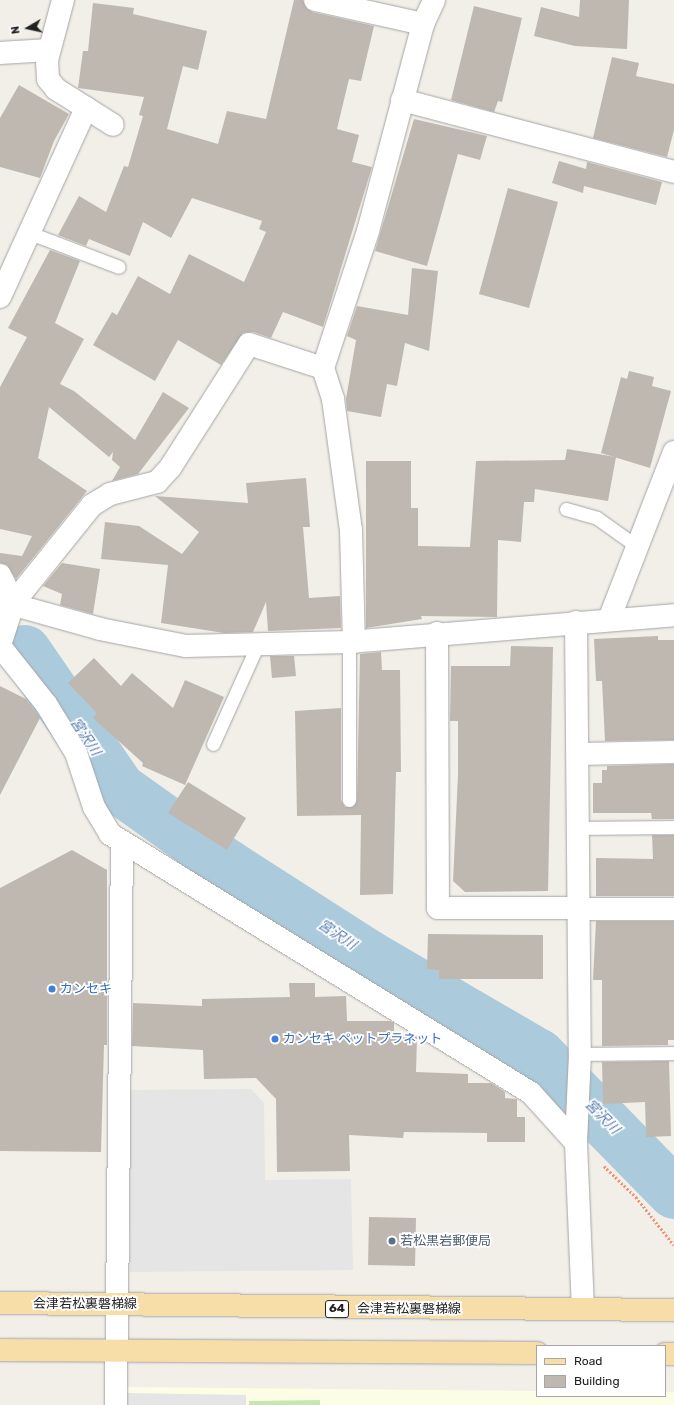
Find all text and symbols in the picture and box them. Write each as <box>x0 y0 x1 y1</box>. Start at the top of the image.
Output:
north arrow <box>8 8 48 48</box>
text: N <box>9 25 23 35</box>
water label: 宮沢川 <box>66 715 104 759</box>
water label: 宮沢川 <box>315 916 359 954</box>
place label: カンセキ <box>60 981 112 997</box>
marker: カンセキ <box>47 984 57 994</box>
place label: カンセキ ペットプラネット <box>283 1031 442 1047</box>
marker: カンセキ ペットプラネット <box>270 1034 280 1044</box>
water label: 宮沢川 <box>581 1096 623 1138</box>
place label: 若松黒岩郵便局 <box>400 1233 491 1249</box>
marker: 若松黒岩郵便局 <box>387 1236 397 1246</box>
street label: 会津若松裏磐梯線 <box>33 1296 137 1312</box>
road number: 64 <box>324 1299 350 1319</box>
street label: 会津若松裏磐梯線 <box>357 1301 461 1317</box>
legend <box>536 1345 666 1397</box>
text: Road <box>574 1354 602 1368</box>
text: Building <box>574 1374 620 1388</box>

